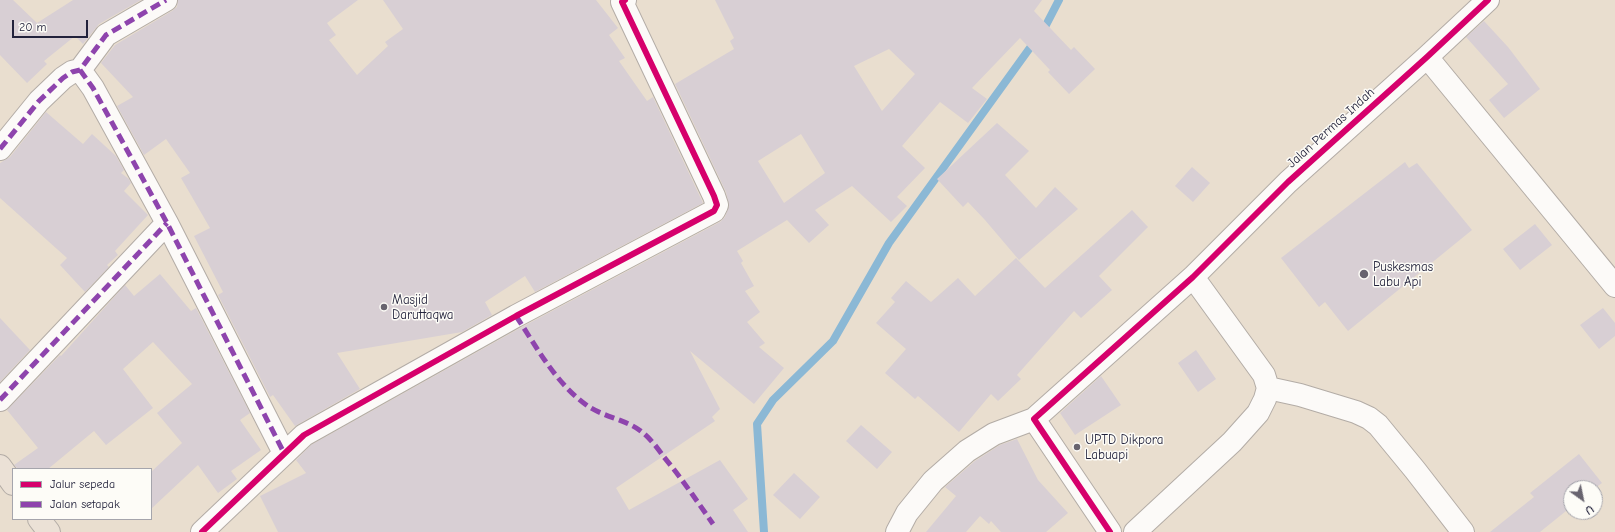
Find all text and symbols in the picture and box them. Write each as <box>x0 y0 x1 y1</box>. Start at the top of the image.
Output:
scale bar <box>14 12 90 38</box>
text: 20 m <box>19 20 47 34</box>
street label: Jalan Permas Indah <box>1284 85 1378 171</box>
place label: Puskesmas Labu Api <box>1373 259 1433 290</box>
marker: Puskesmas Labu Api <box>1358 268 1370 280</box>
place label: Masjid Daruttaqwa <box>392 292 453 323</box>
marker: Masjid Daruttaqwa <box>379 302 389 312</box>
place label: UPTD Dikpora Labuapi <box>1085 432 1163 463</box>
marker: UPTD Dikpora Labuapi <box>1072 442 1082 452</box>
legend <box>12 468 152 520</box>
text: Jalur sepeda <box>50 477 115 491</box>
north arrow <box>1563 480 1603 520</box>
text: Jalan setapak <box>50 497 120 511</box>
text: U <box>1583 502 1596 517</box>

